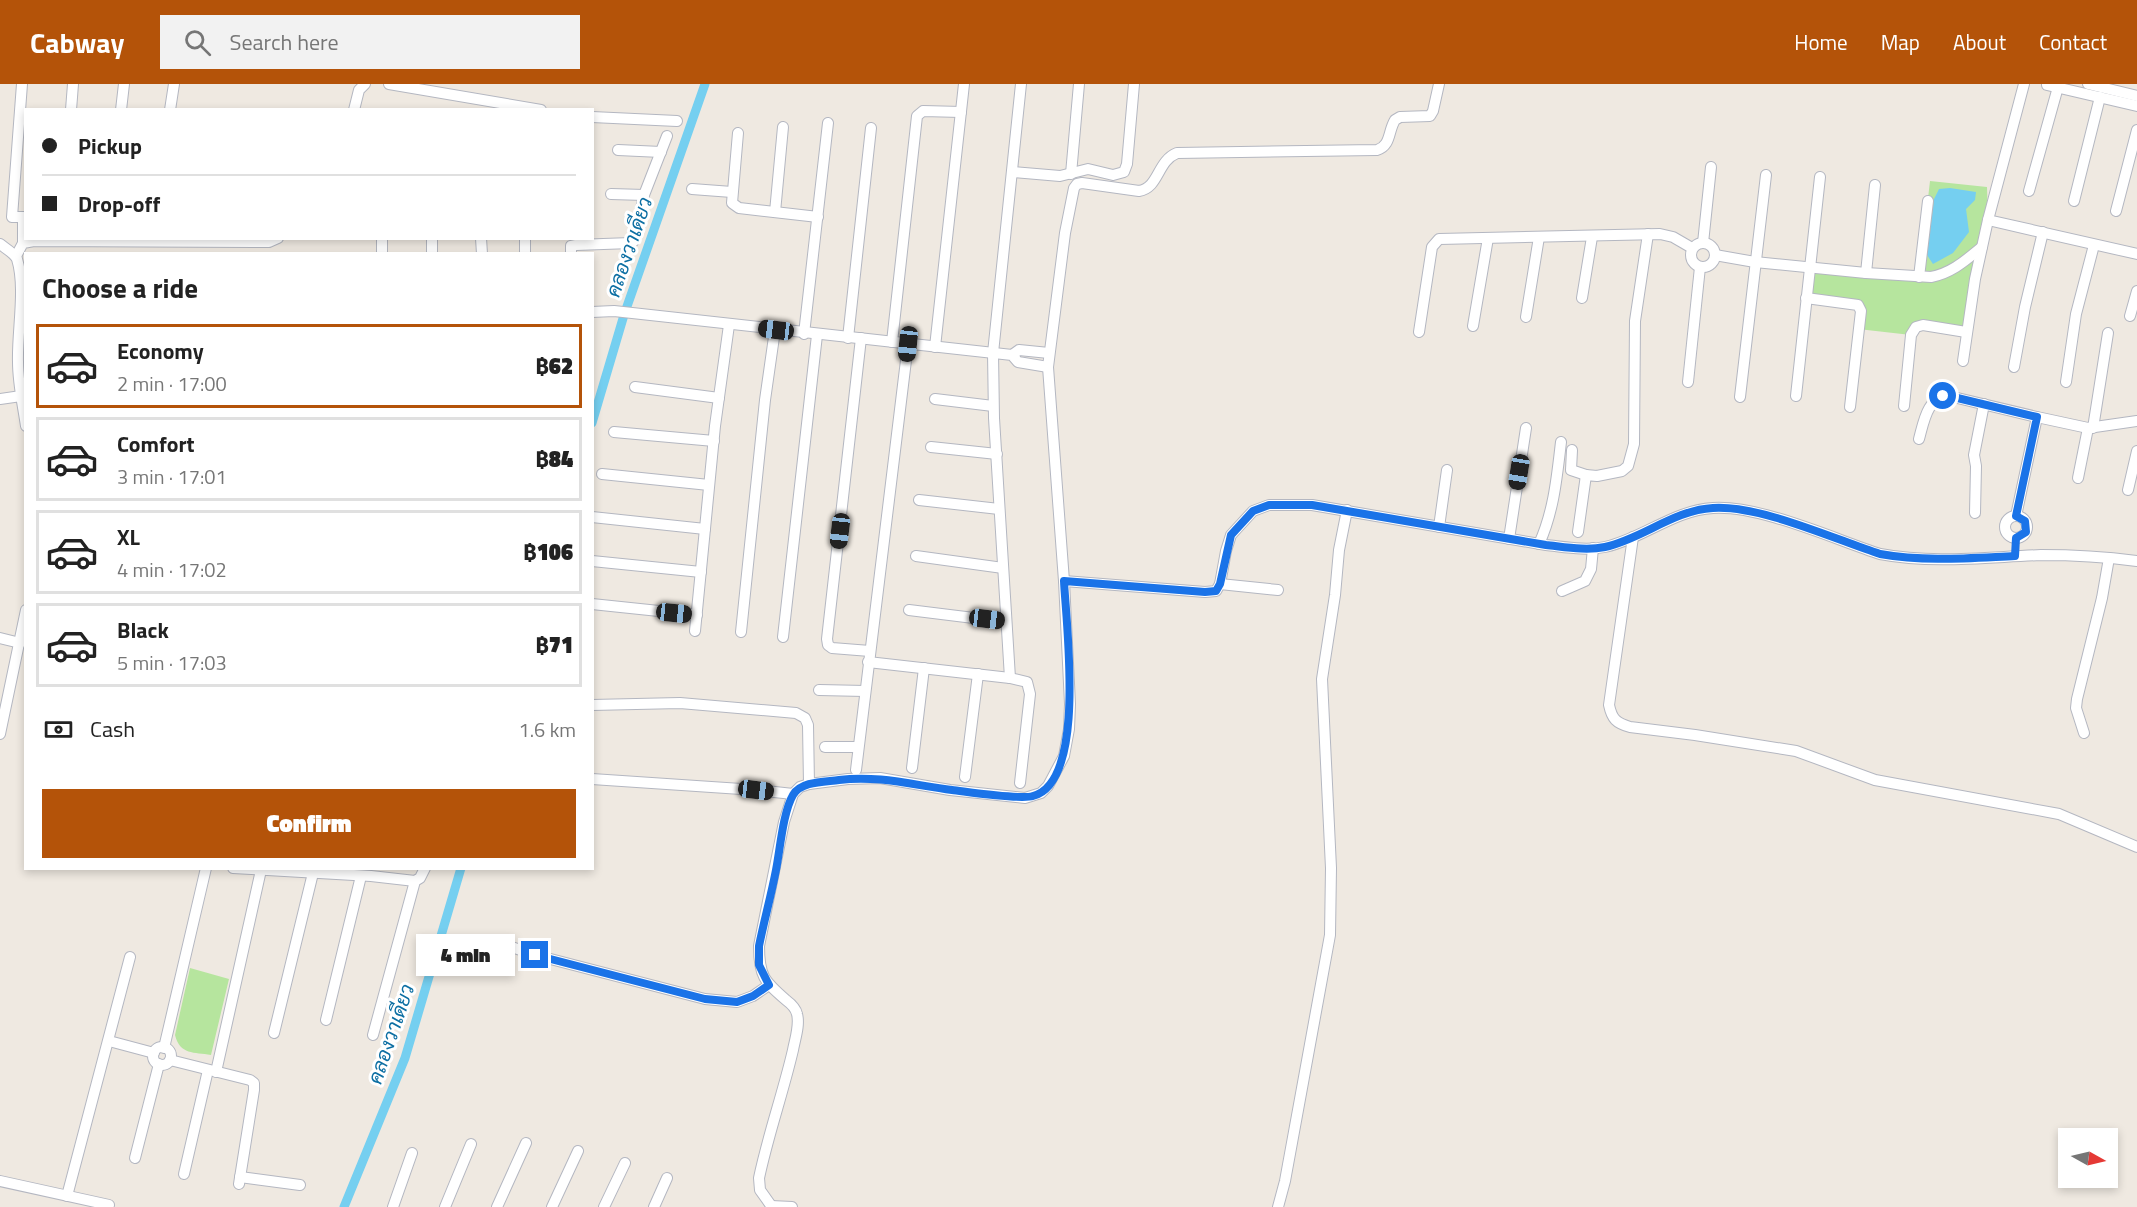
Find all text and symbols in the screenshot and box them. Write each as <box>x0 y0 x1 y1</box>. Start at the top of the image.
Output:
search box <box>160 15 580 69</box>
text: Cabway <box>30 21 124 64</box>
text: Search here <box>229 25 339 59</box>
icon: search <box>181 26 214 59</box>
text: Home <box>1794 26 1848 58</box>
text: Map <box>1881 26 1920 58</box>
text: About <box>1953 26 2006 58</box>
text: Contact <box>2039 26 2107 58</box>
text: Pickup <box>78 129 142 163</box>
text: Drop-off <box>78 187 160 221</box>
water label: คลองวาเดียว <box>597 193 660 301</box>
text: Choose a ride <box>42 267 198 308</box>
car <box>757 319 795 341</box>
car <box>897 325 919 363</box>
text: Economy <box>117 334 204 368</box>
icon: car <box>45 339 99 393</box>
text: ฿62 <box>535 349 573 383</box>
text: 2 min · 17:00 <box>117 368 227 399</box>
route start <box>1929 382 1956 409</box>
text: Comfort <box>117 427 195 461</box>
icon: car <box>45 432 99 486</box>
text: ฿84 <box>535 442 573 476</box>
car <box>1507 453 1531 491</box>
text: 3 min · 17:01 <box>117 461 227 492</box>
car <box>829 512 851 550</box>
text: XL <box>117 520 140 554</box>
icon: car <box>45 525 99 579</box>
text: ฿106 <box>523 535 573 569</box>
text: 4 min · 17:02 <box>117 554 227 585</box>
car <box>655 602 693 624</box>
car <box>968 608 1006 630</box>
text: Black <box>117 613 169 647</box>
icon: car <box>45 618 99 672</box>
text: ฿71 <box>535 628 573 662</box>
text: 5 min · 17:03 <box>117 647 227 678</box>
text: Cash <box>90 712 135 746</box>
icon: cash <box>42 713 75 746</box>
text: 1.6 km <box>519 714 576 745</box>
car <box>737 779 775 801</box>
button: Confirm <box>42 789 576 858</box>
callout: 4 min <box>415 934 514 976</box>
text: 4 min <box>441 939 490 970</box>
route end <box>521 941 548 968</box>
water label: คลองวาเดียว <box>359 980 422 1088</box>
north arrow <box>2058 1128 2118 1188</box>
map controls <box>2058 1128 2118 1188</box>

